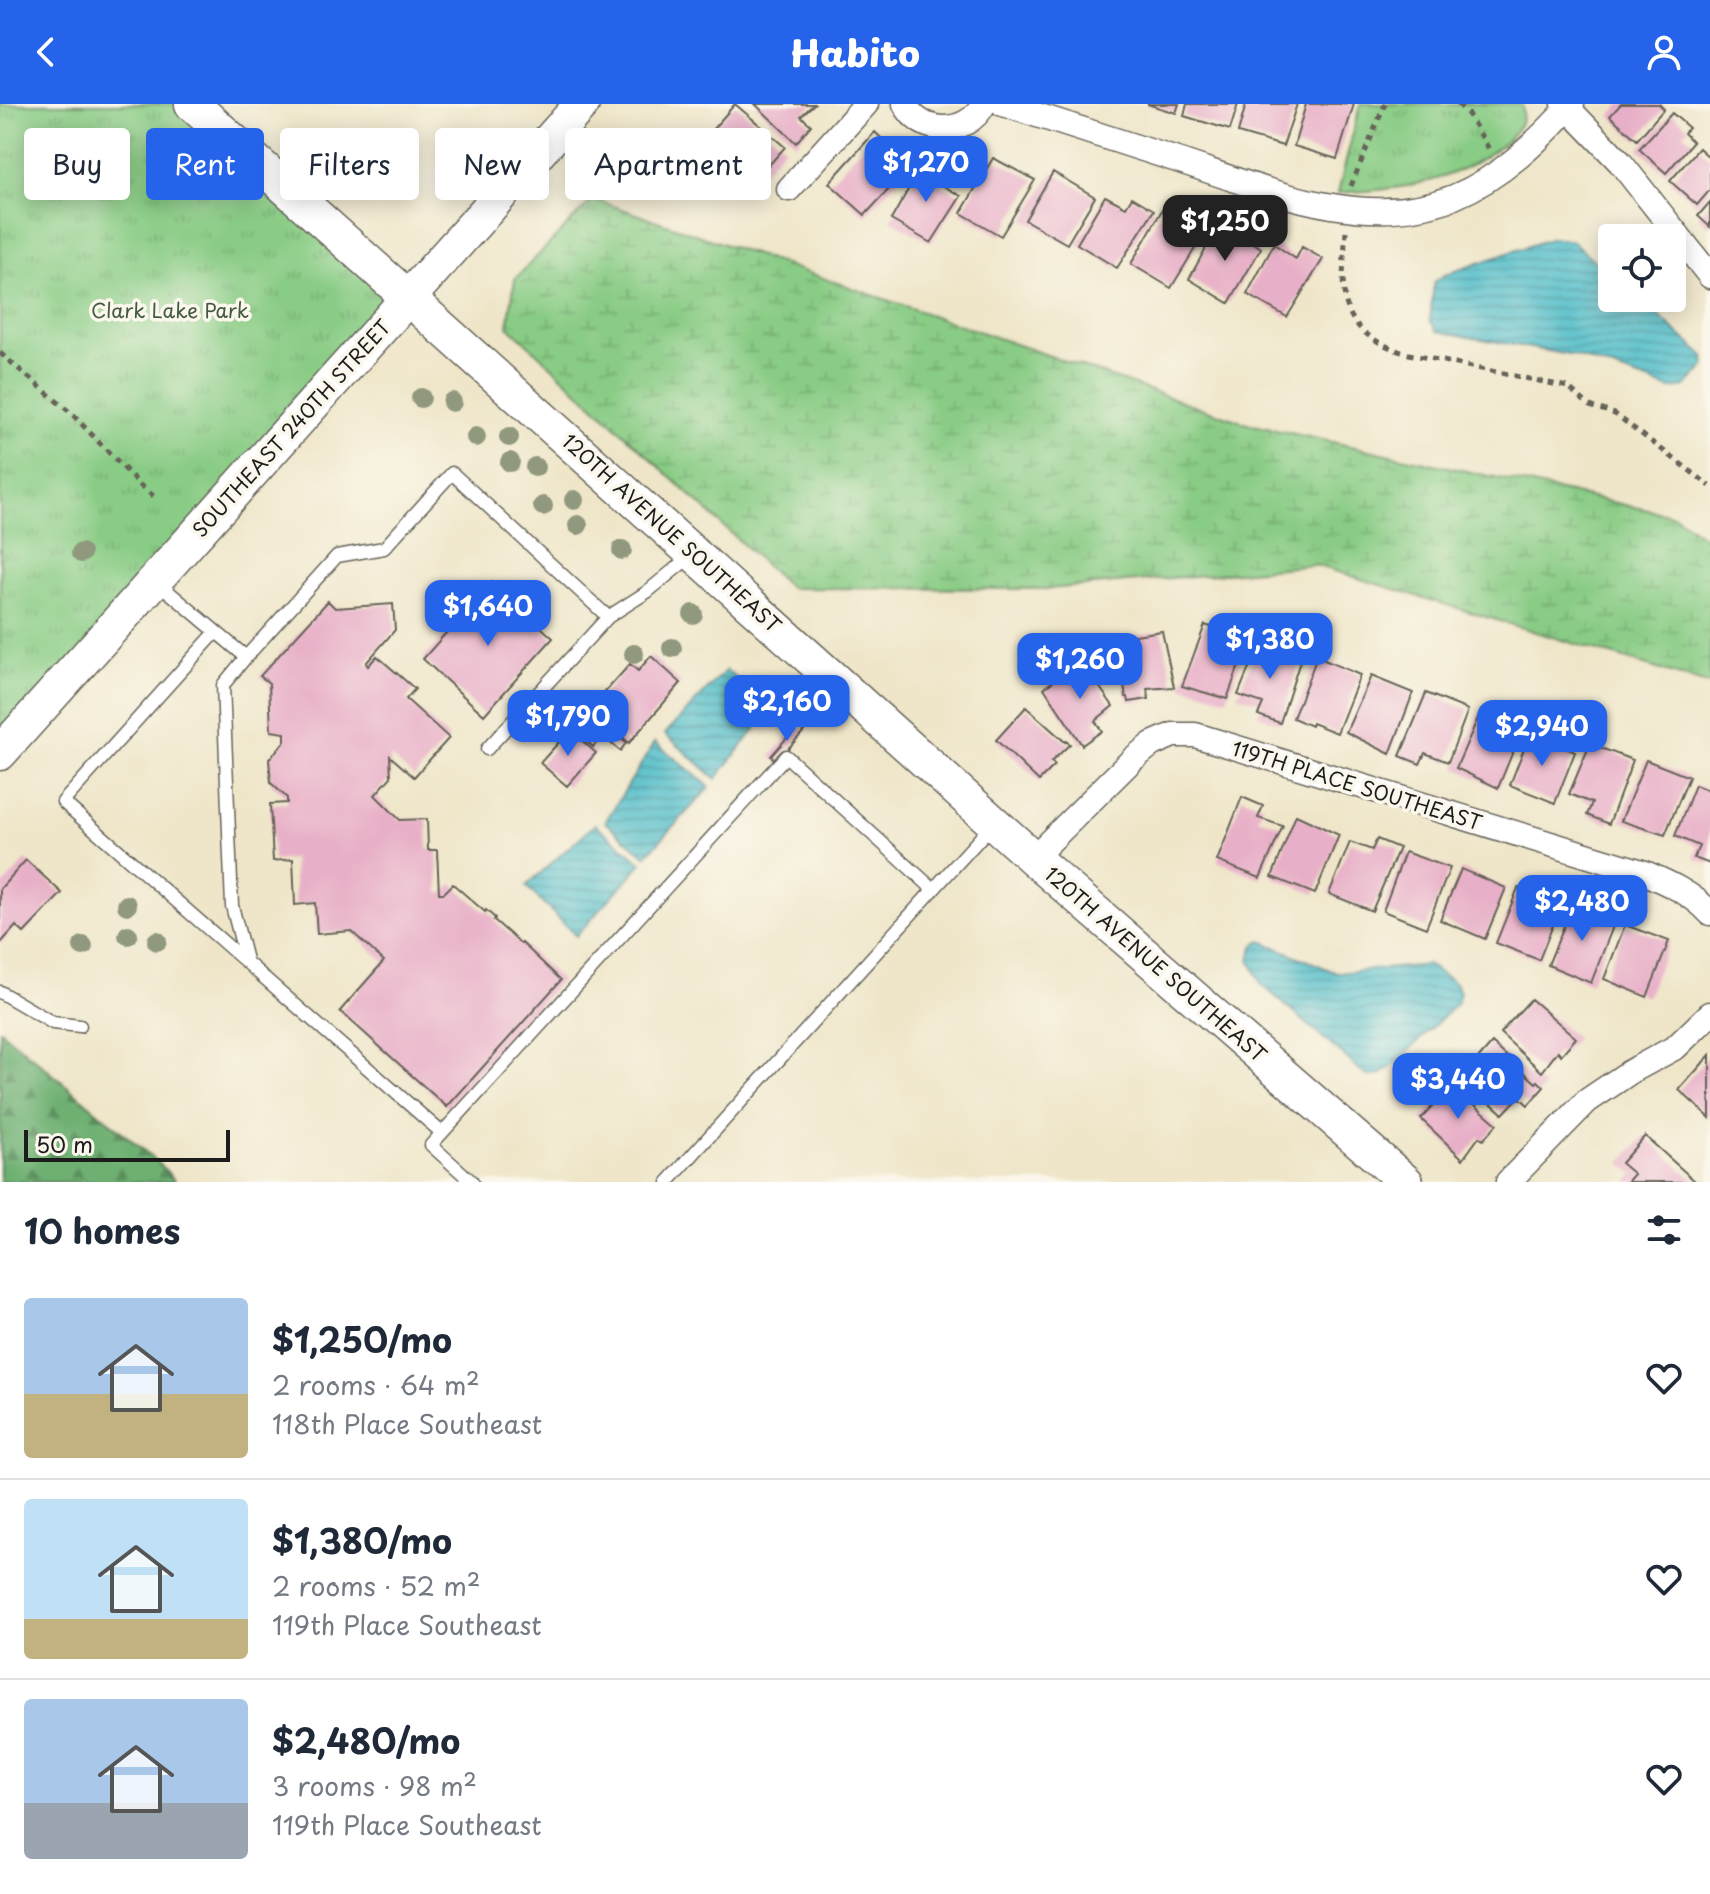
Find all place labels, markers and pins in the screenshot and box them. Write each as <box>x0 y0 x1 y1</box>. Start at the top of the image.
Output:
pin: $1,270 <box>861 136 991 204</box>
pin: $1,250 <box>1160 195 1290 263</box>
pin: $1,640 <box>423 580 553 648</box>
pin: $1,380 <box>1205 613 1335 681</box>
pin: $1,260 <box>1015 633 1145 701</box>
pin: $2,160 <box>722 675 852 743</box>
pin: $1,790 <box>503 690 633 758</box>
pin: $2,940 <box>1477 700 1607 768</box>
pin: $2,480 <box>1517 875 1647 943</box>
pin: $3,440 <box>1393 1053 1523 1121</box>

